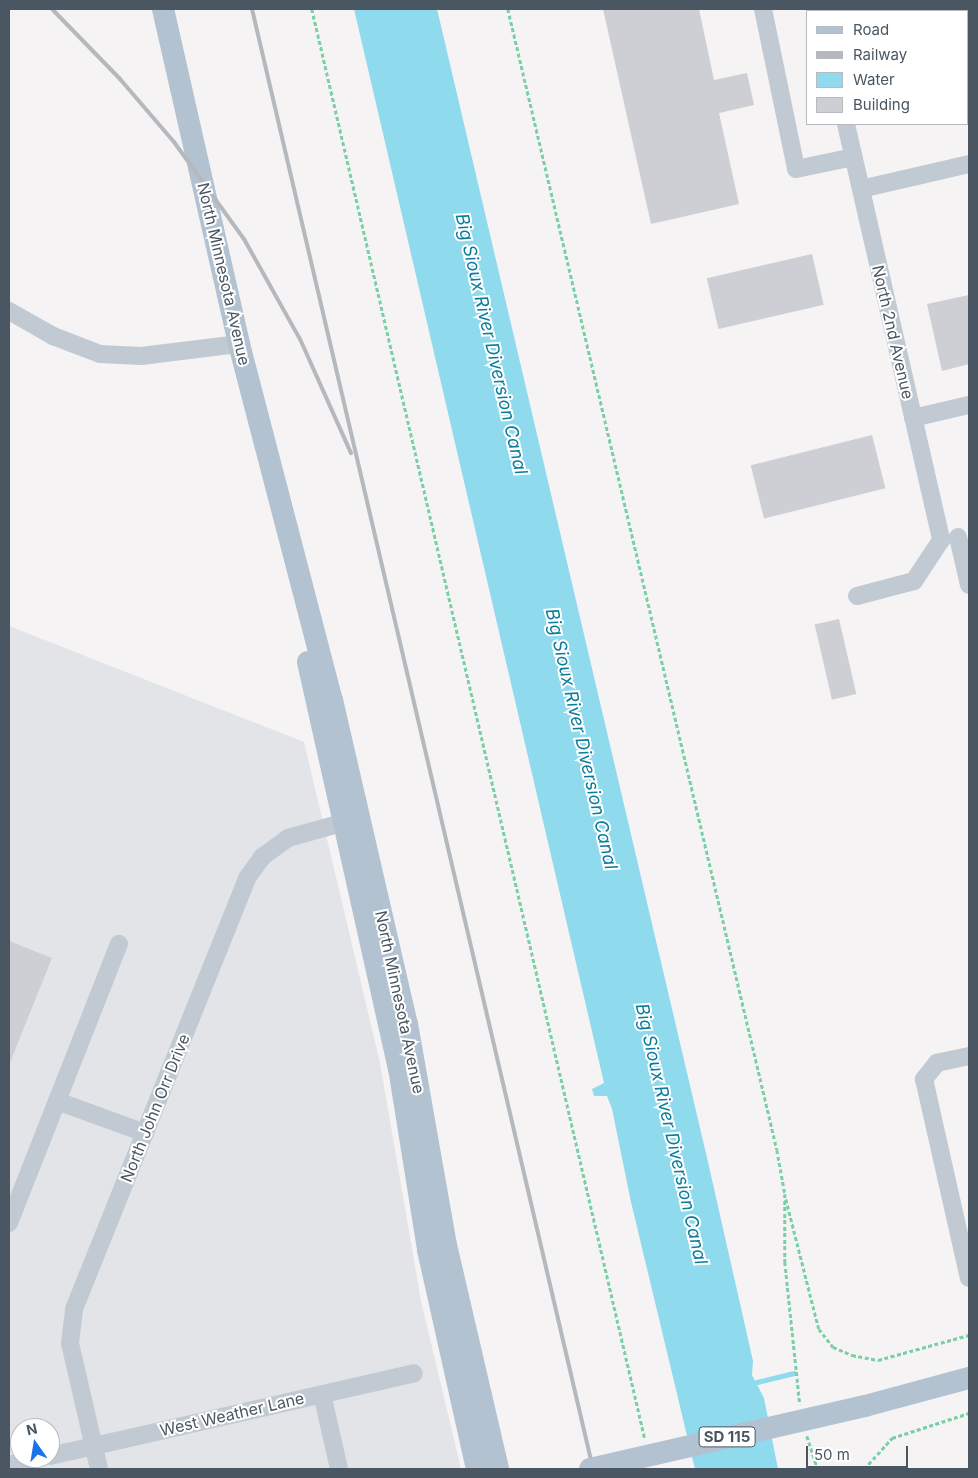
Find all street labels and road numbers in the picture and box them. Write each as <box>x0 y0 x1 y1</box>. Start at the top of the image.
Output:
street label: North Minnesota Avenue <box>194 181 254 367</box>
street label: North 2nd Avenue <box>868 263 918 401</box>
street label: North Minnesota Avenue <box>371 909 429 1095</box>
street label: North John Orr Drive <box>117 1031 193 1185</box>
street label: West Weather Lane <box>158 1388 306 1440</box>
road number: SD 115 <box>698 1424 756 1450</box>

